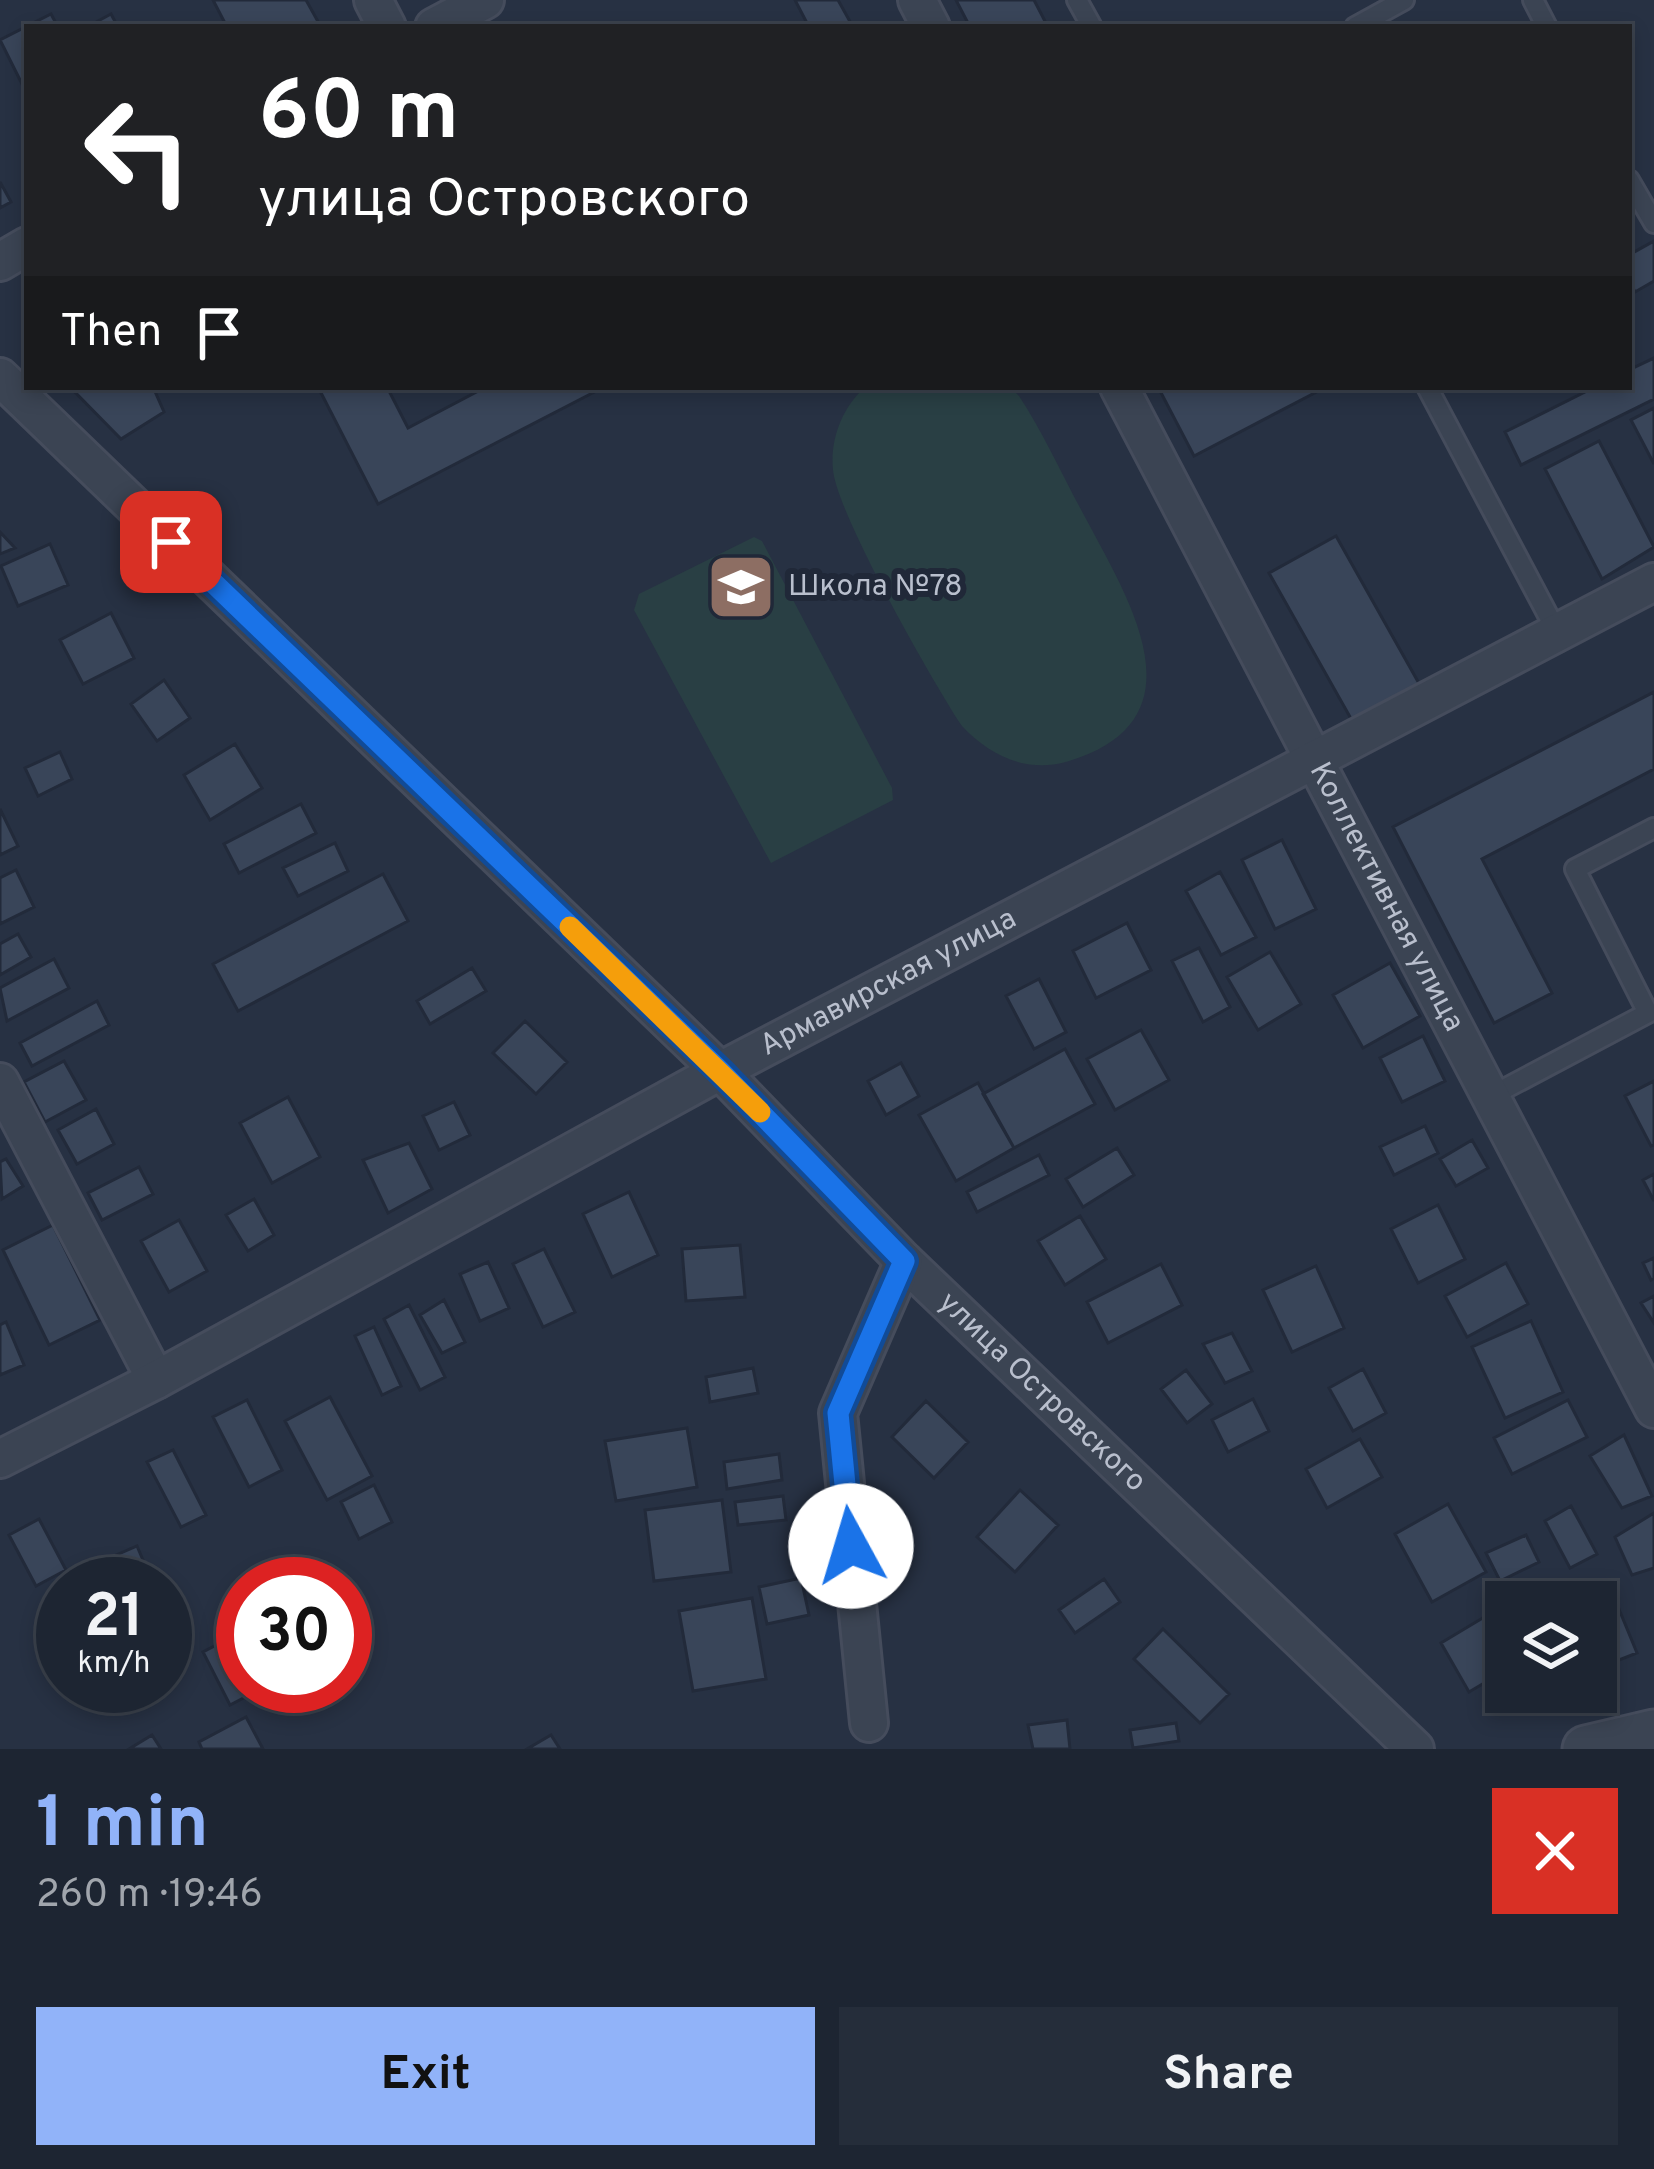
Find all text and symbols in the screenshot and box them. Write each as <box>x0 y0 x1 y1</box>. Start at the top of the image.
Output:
text: 60 m <box>258 63 459 169</box>
icon: left <box>60 72 216 228</box>
text: улица Островского <box>258 167 750 236</box>
icon: arrive <box>186 300 252 366</box>
text: Then <box>60 305 162 362</box>
pin <box>120 491 222 593</box>
icon: arrive <box>138 509 204 575</box>
school or university icon: Школа №78 <box>706 552 776 622</box>
place label: Школа №78 <box>788 569 963 606</box>
street label: Коллективная улица <box>1300 756 1472 1038</box>
street label: Армавирская улица <box>754 901 1023 1065</box>
street label: улица Островского <box>930 1285 1153 1500</box>
position arrow <box>788 1483 914 1609</box>
speed limit sign: 30 <box>216 1557 372 1713</box>
map controls <box>1485 1581 1617 1713</box>
button: layers <box>1485 1581 1617 1713</box>
text: 21 <box>84 1582 144 1658</box>
text: km/h <box>78 1646 150 1683</box>
text: 1 min <box>36 1781 209 1873</box>
button: close <box>1492 1788 1618 1914</box>
text: 260 m · 19:46 <box>36 1872 263 1921</box>
button: Exit <box>36 2007 815 2145</box>
button: Share <box>839 2007 1618 2145</box>

